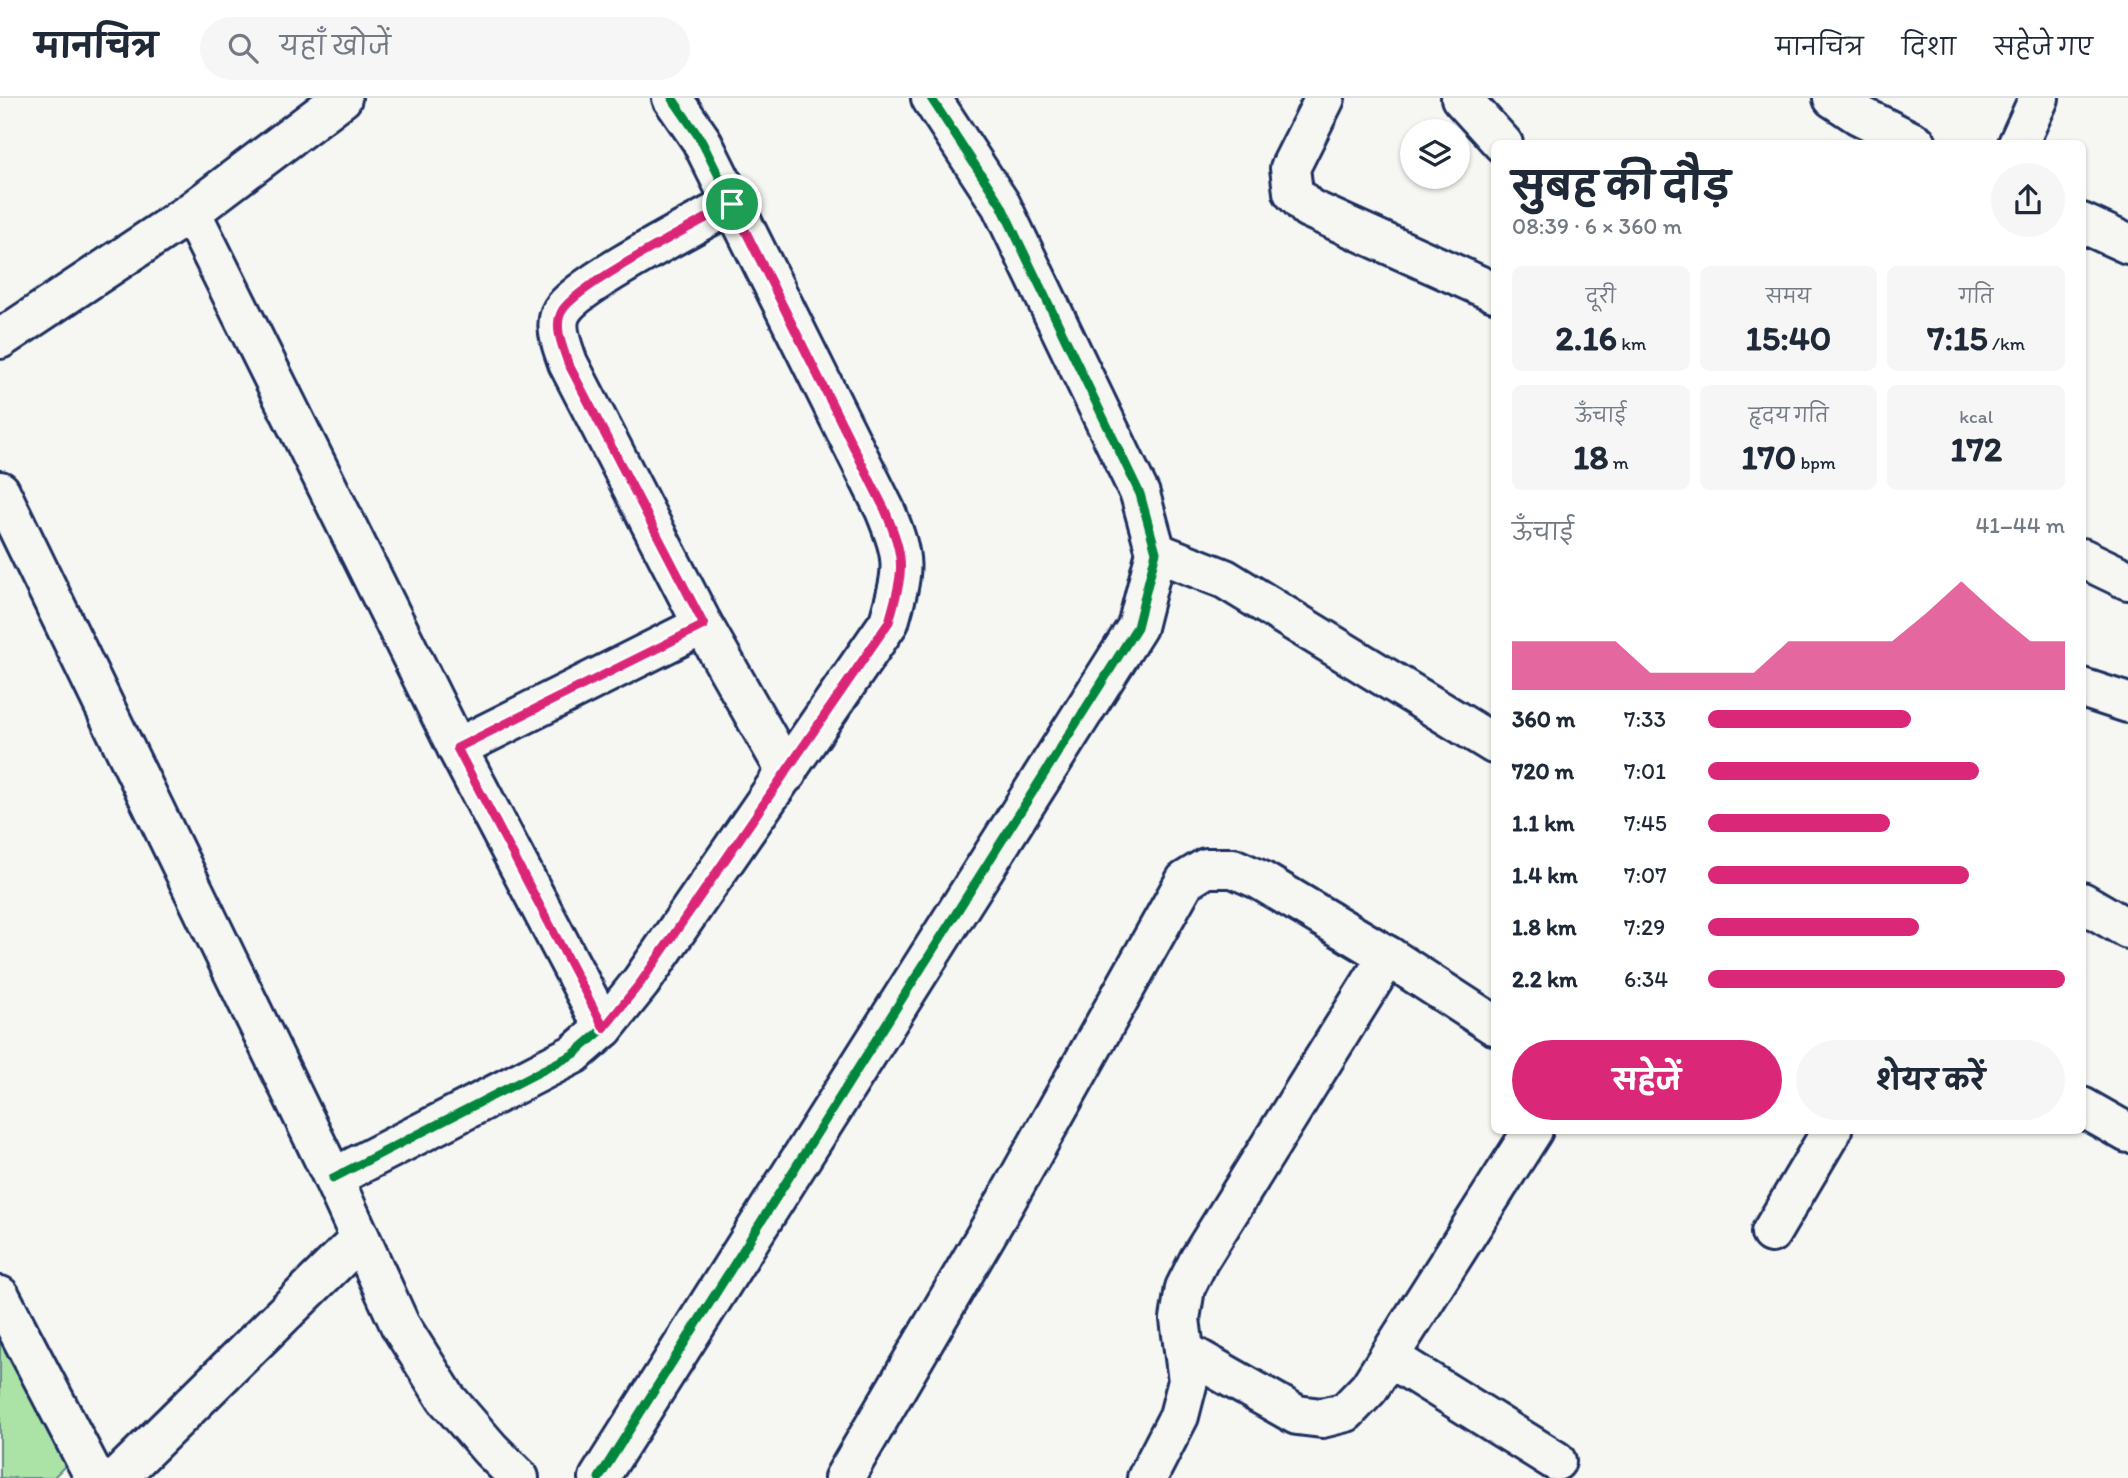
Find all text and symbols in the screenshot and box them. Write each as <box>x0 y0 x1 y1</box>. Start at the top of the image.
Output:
search box <box>200 17 690 80</box>
text: मानचित्र <box>35 26 158 65</box>
icon: search <box>224 29 262 67</box>
text: यहाँ खोजें <box>280 30 391 62</box>
text: मानचित्र <box>1776 32 1864 61</box>
text: दिशा <box>1902 32 1956 61</box>
text: सहेजे गए <box>1994 32 2093 61</box>
map controls <box>1400 119 1470 189</box>
button: layers <box>1400 119 1470 189</box>
text: सुबह की दौड़ <box>1512 163 1730 209</box>
button: share <box>1991 163 2065 237</box>
pin <box>702 174 762 234</box>
icon: arrive <box>713 185 751 223</box>
text: 08:39 · 6 × 360 m <box>1512 212 1682 240</box>
text: दूरी <box>1586 285 1616 308</box>
text: समय <box>1766 285 1811 308</box>
text: गति <box>1959 285 1993 308</box>
text: 2.16 <box>1555 317 1617 359</box>
text: 15:40 <box>1746 317 1831 359</box>
text: 7:15 <box>1927 317 1988 359</box>
text: km <box>1617 332 1646 355</box>
text: /km <box>1988 332 2025 355</box>
text: ऊँचाई <box>1575 404 1626 427</box>
text: हृदय गति <box>1748 404 1829 427</box>
text: kcal <box>1959 405 1993 428</box>
text: 172 <box>1950 428 2002 470</box>
text: 18 <box>1573 436 1608 478</box>
text: 170 <box>1741 436 1796 478</box>
text: m <box>1608 451 1629 474</box>
text: bpm <box>1796 451 1836 474</box>
text: 41–44 m <box>1976 511 2065 539</box>
text: ऊँचाई <box>1512 518 1574 546</box>
text: 360 m <box>1512 705 1575 733</box>
text: 7:33 <box>1624 705 1666 733</box>
text: 720 m <box>1512 757 1574 785</box>
text: 7:01 <box>1624 757 1666 785</box>
text: 1.1 km <box>1512 809 1575 837</box>
text: 7:45 <box>1624 809 1667 837</box>
text: 1.4 km <box>1512 861 1578 889</box>
text: 7:07 <box>1624 861 1667 889</box>
text: 1.8 km <box>1512 913 1577 941</box>
text: 7:29 <box>1624 913 1665 941</box>
text: 2.2 km <box>1512 965 1577 993</box>
text: 6:34 <box>1624 965 1668 993</box>
button: सहेजें <box>1512 1040 1782 1120</box>
button: शेयर करें <box>1796 1040 2065 1120</box>

